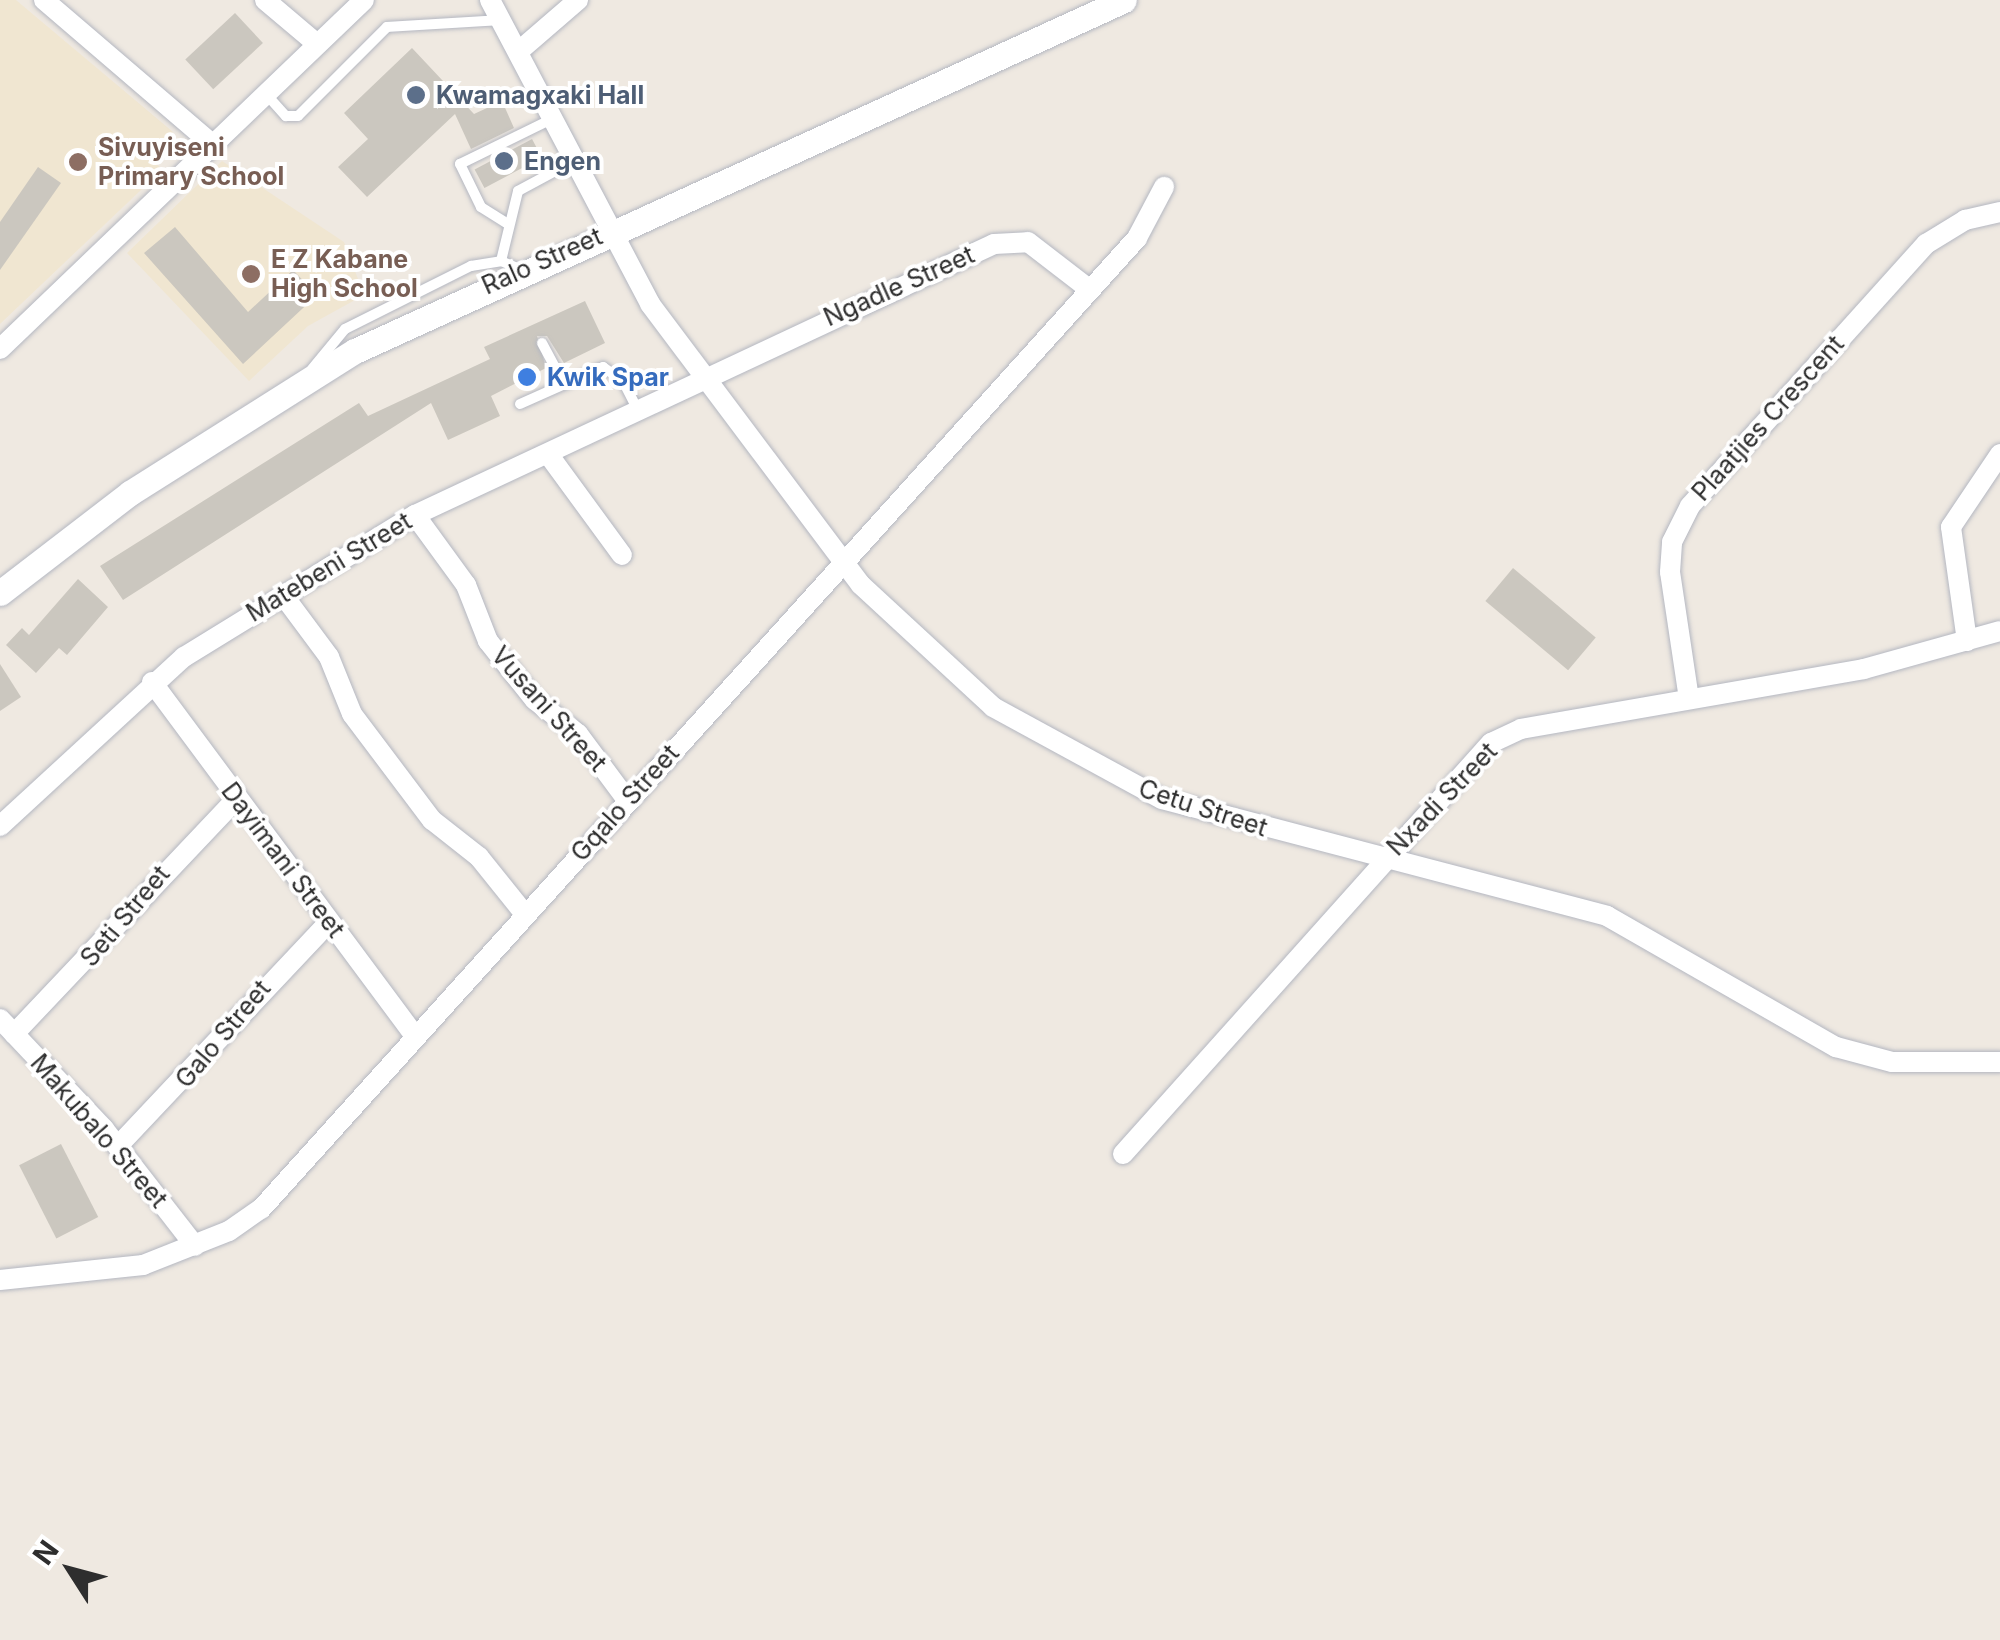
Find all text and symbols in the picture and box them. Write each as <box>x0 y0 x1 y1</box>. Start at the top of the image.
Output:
place label: Kwamagxaki Hall <box>436 80 644 110</box>
marker: Kwamagxaki Hall <box>405 84 427 106</box>
place label: Sivuyiseni Primary School <box>98 133 284 192</box>
place label: Engen <box>524 146 601 176</box>
marker: Engen <box>493 150 515 172</box>
marker: Sivuyiseni Primary School <box>67 151 89 173</box>
street label: Ralo Street <box>477 221 607 301</box>
street label: Ngadle Street <box>819 239 979 333</box>
place label: E Z Kabane High School <box>271 245 418 304</box>
marker: E Z Kabane High School <box>240 263 262 285</box>
street label: Plaatjies Crescent <box>1686 329 1850 507</box>
place label: Kwik Spar <box>547 362 669 392</box>
marker: Kwik Spar <box>516 366 538 388</box>
street label: Matebeni Street <box>241 506 417 628</box>
street label: Vusani Street <box>485 640 613 778</box>
street label: Nxadi Street <box>1381 736 1503 862</box>
street label: Gqalo Street <box>565 738 685 868</box>
street label: Cetu Street <box>1135 773 1271 843</box>
street label: Dayimani Street <box>215 777 351 943</box>
street label: Seti Street <box>74 859 176 973</box>
street label: Galo Street <box>169 974 277 1094</box>
street label: Makubalo Street <box>24 1048 174 1214</box>
north arrow <box>20 1520 120 1620</box>
text: N <box>26 1534 66 1571</box>

